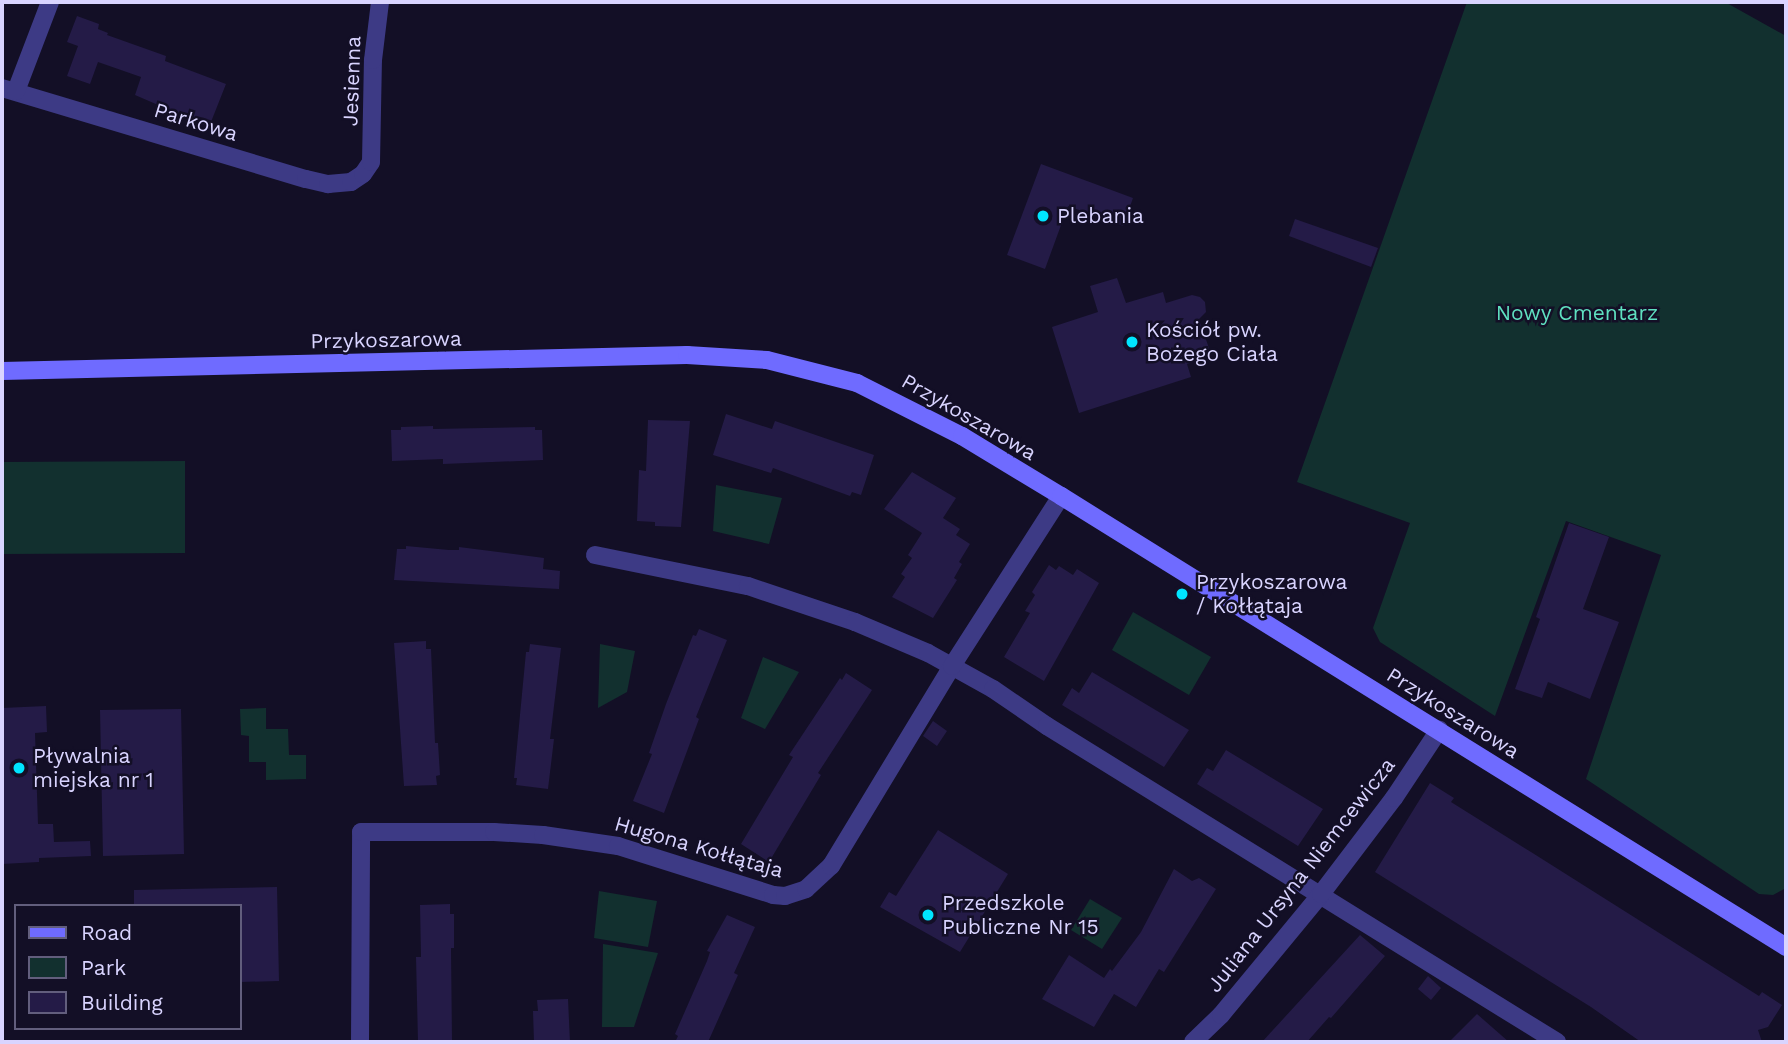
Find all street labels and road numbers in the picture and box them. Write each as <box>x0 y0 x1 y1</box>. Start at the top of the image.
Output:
street label: Jesienna <box>338 35 366 127</box>
street label: Parkowa <box>151 97 241 147</box>
street label: Przykoszarowa <box>310 326 462 354</box>
street label: Przykoszarowa <box>897 368 1041 466</box>
street label: Przykoszarowa <box>1382 662 1524 764</box>
street label: Juliana Ursyna Niemcewicza <box>1201 752 1401 998</box>
street label: Hugona Kołłątaja <box>612 811 786 883</box>

